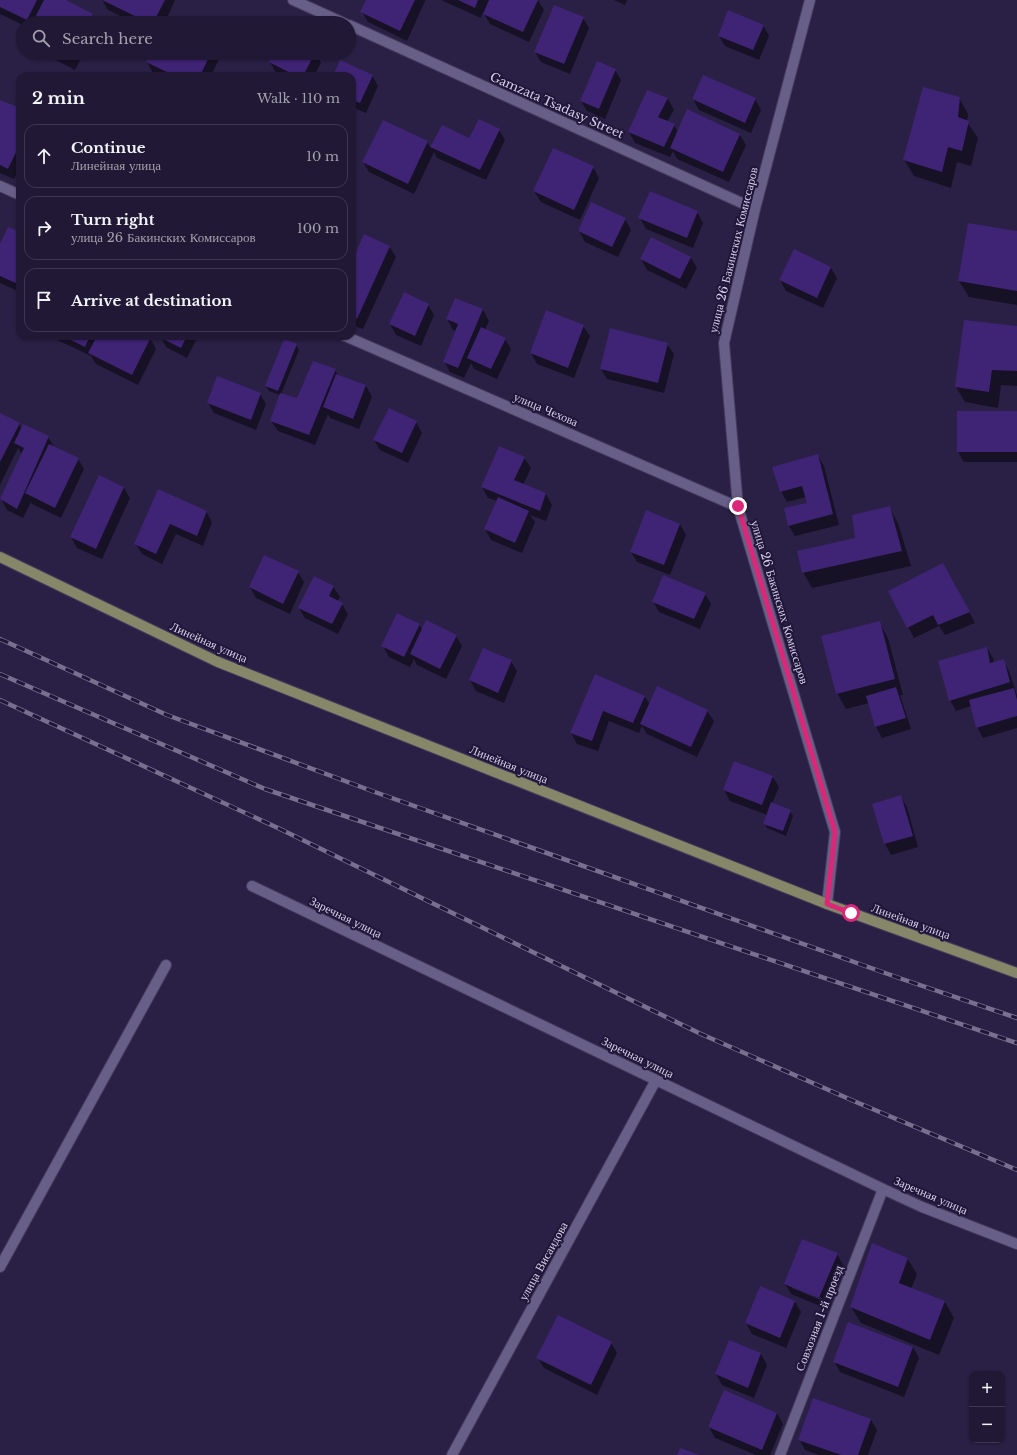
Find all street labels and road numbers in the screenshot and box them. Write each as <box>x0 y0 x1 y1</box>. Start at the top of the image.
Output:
street label: Gamzata Tsadasy Street <box>488 69 627 142</box>
street label: улица 26 Бакинских Комиссаров <box>705 165 761 335</box>
street label: улица Чехова <box>512 389 581 430</box>
street label: улица 26 Бакинских Комиссаров <box>748 518 812 686</box>
street label: Линейная улица <box>168 618 251 666</box>
street label: Линейная улица <box>468 741 551 787</box>
street label: Заречная улица <box>307 893 385 941</box>
street label: Линейная улица <box>869 900 953 942</box>
street label: Заречная улица <box>599 1033 677 1081</box>
street label: Заречная улица <box>892 1173 971 1218</box>
street label: улица Висаидова <box>515 1218 571 1303</box>
street label: Совхозная 1-й проезд <box>792 1263 846 1373</box>

